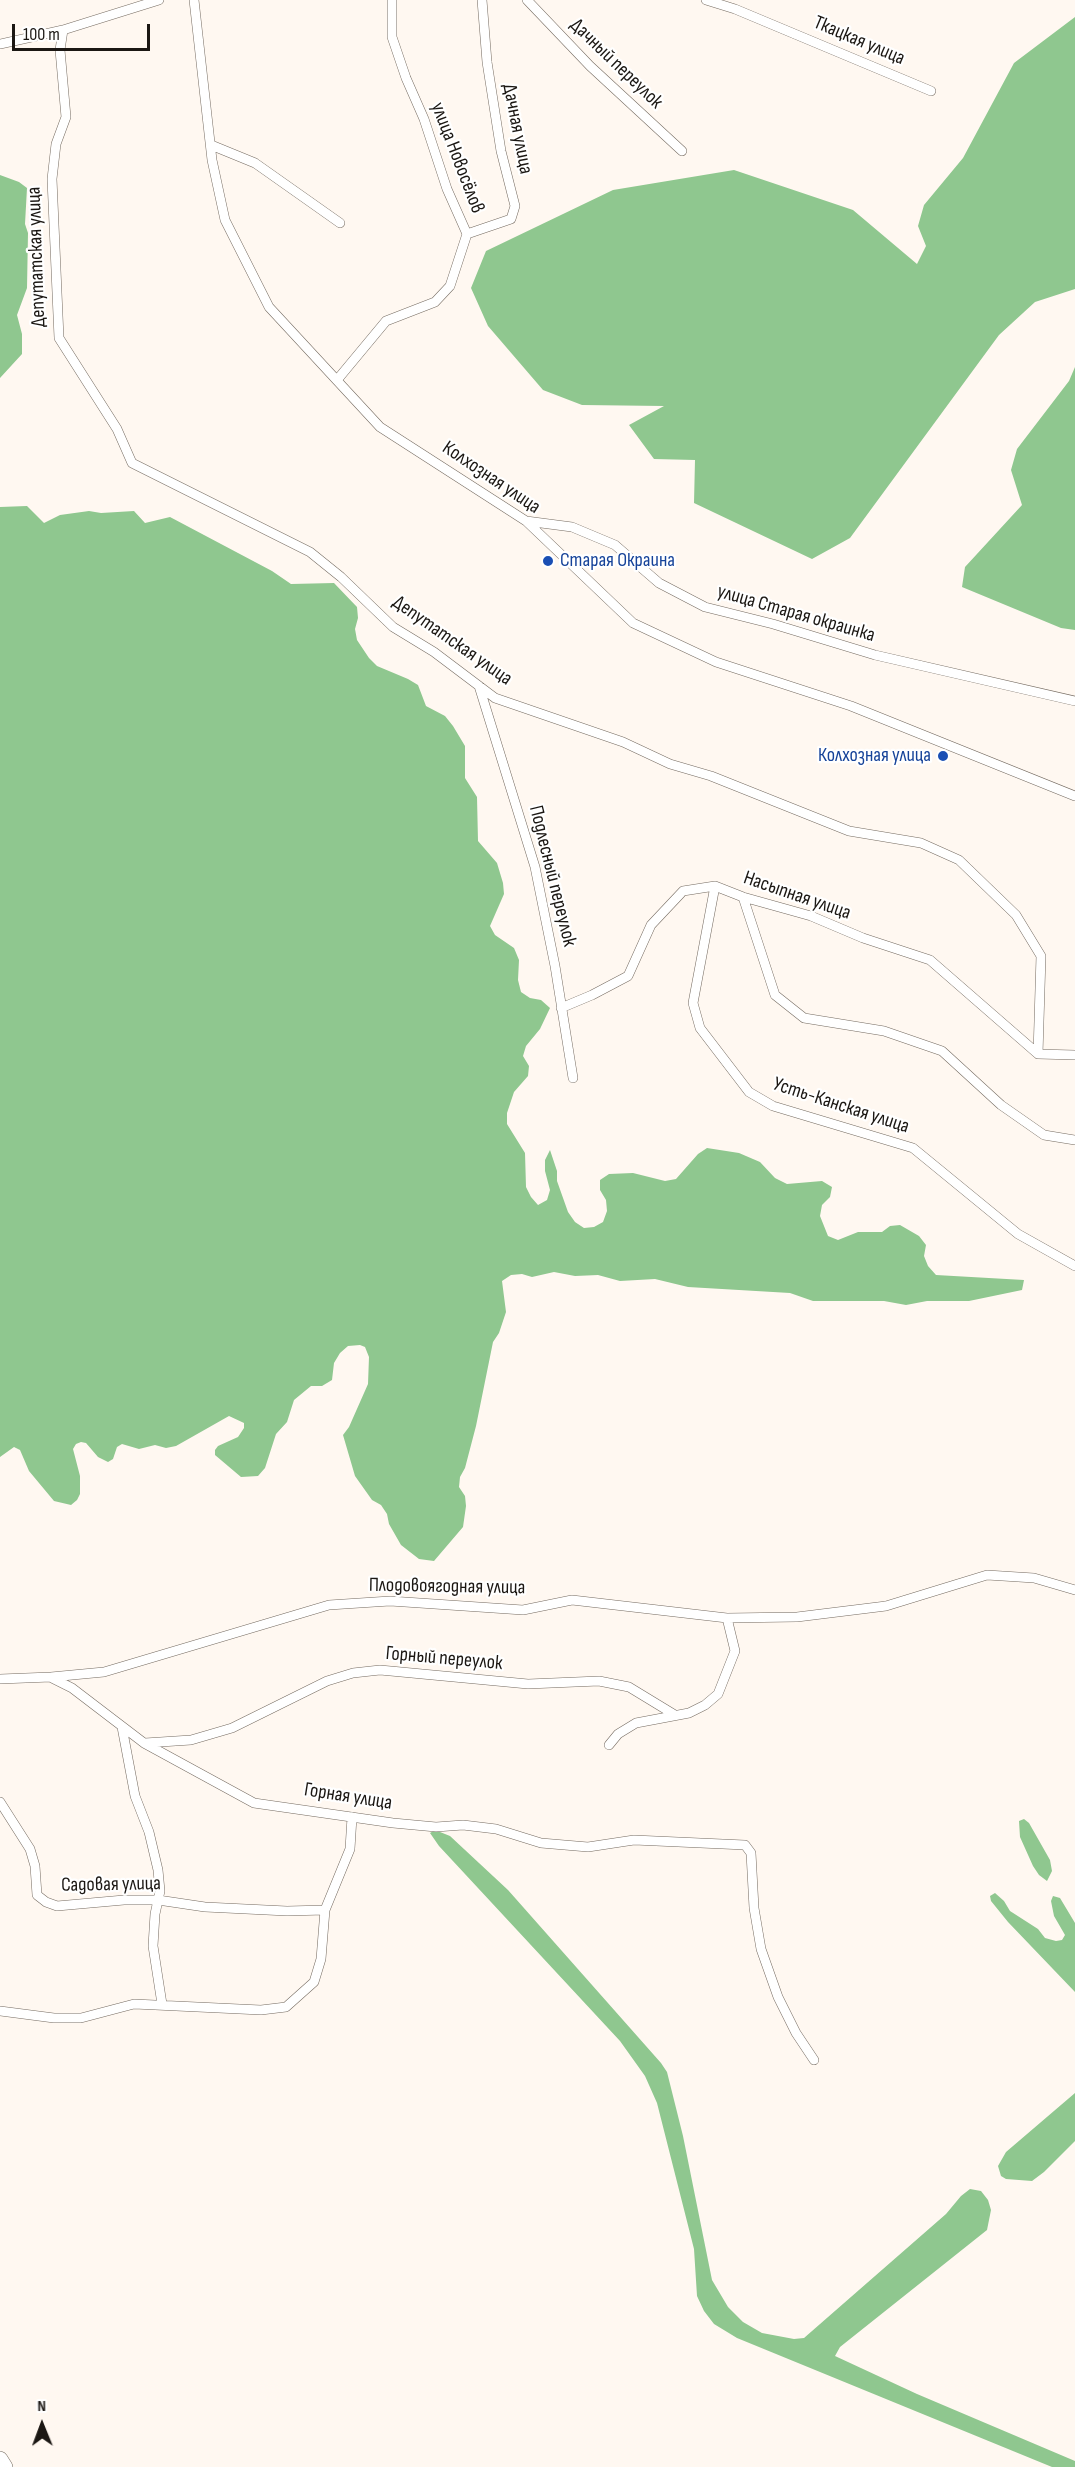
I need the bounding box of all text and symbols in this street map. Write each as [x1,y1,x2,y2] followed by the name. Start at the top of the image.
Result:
[810,11,908,71] street label: Ткацкая улица
[15,12,153,50] scale bar
[565,14,667,114] street label: Дачный переулок
[23,24,60,45] text: 100 m
[497,82,537,176] street label: Дачная улица
[425,99,489,217] street label: улица Новосёлов
[23,186,51,328] street label: Депутатская улица
[437,436,545,520] street label: Колхозная улица
[560,549,675,573] place label: Старая Окраина
[541,554,555,568] marker: Старая Окраина
[714,580,878,648] street label: улица Старая окраинка
[388,591,516,691] street label: Депутатская улица
[818,744,931,768] place label: Колхозная улица
[936,749,950,763] marker: Колхозная улица
[523,803,581,949] street label: Подлесный переулок
[740,866,854,926] street label: Насыпная улица
[770,1073,912,1139] street label: Усть-Канская улица
[369,1574,525,1600] street label: Плодовоягодная улица
[385,1642,503,1676] street label: Горный переулок
[302,1778,394,1816] street label: Горная улица
[61,1872,161,1898] street label: Садовая улица
[12,2395,72,2455] north arrow
[37,2397,46,2416] text: N

